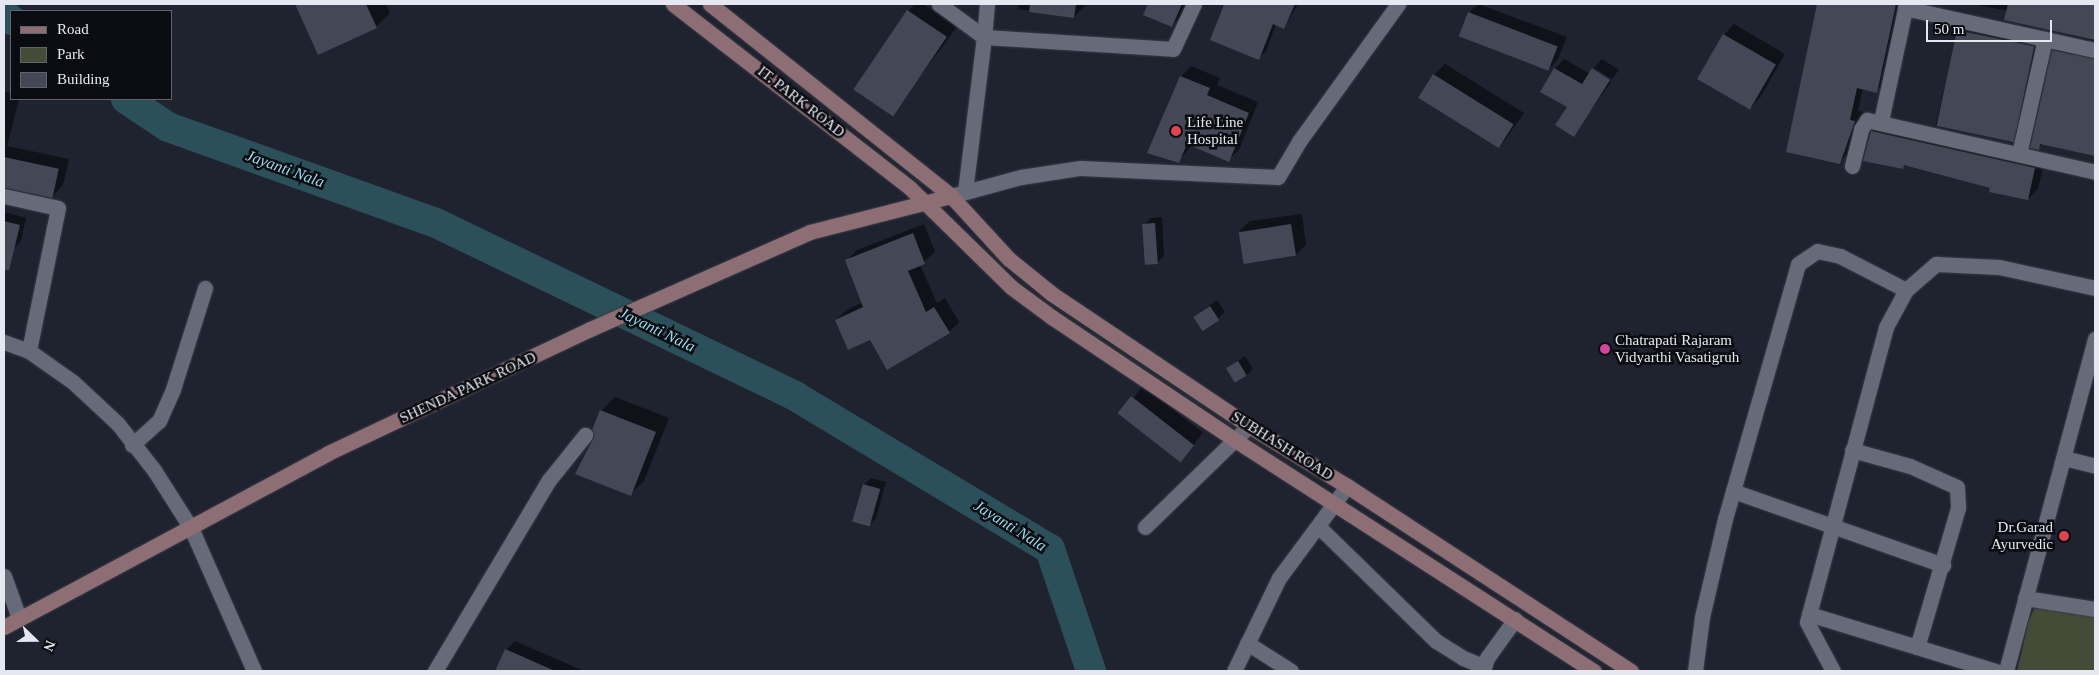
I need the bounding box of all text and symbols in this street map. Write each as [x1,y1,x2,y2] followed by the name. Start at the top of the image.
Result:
[10,10,172,100] legend
[1929,10,2055,42] scale bar
[57,21,89,37] text: Road
[1934,21,1964,37] text: 50 m
[57,46,85,62] text: Park
[754,62,848,142] street label: IT. PARK ROAD
[57,71,110,87] text: Building
[1187,113,1243,148] place label: Life Line Hospital
[1169,124,1183,138] marker: Life Line Hospital
[243,146,327,192] water label: Jayanti Nala
[616,303,698,357] water label: Jayanti Nala
[1615,331,1739,366] place label: Chatrapati Rajaram Vidyarthi Vasatigruh
[1599,343,1611,355] marker: Chatrapati Rajaram Vidyarthi Vasatigruh
[396,348,540,428] street label: SHENDA PARK ROAD
[1228,408,1336,484] street label: SUBHASH ROAD
[970,496,1050,556] water label: Jayanti Nala
[1991,518,2053,553] place label: Dr.Garad Ayurvedic
[2057,529,2071,543] marker: Dr.Garad Ayurvedic
[10,615,60,665] north arrow
[41,638,58,653] text: N

